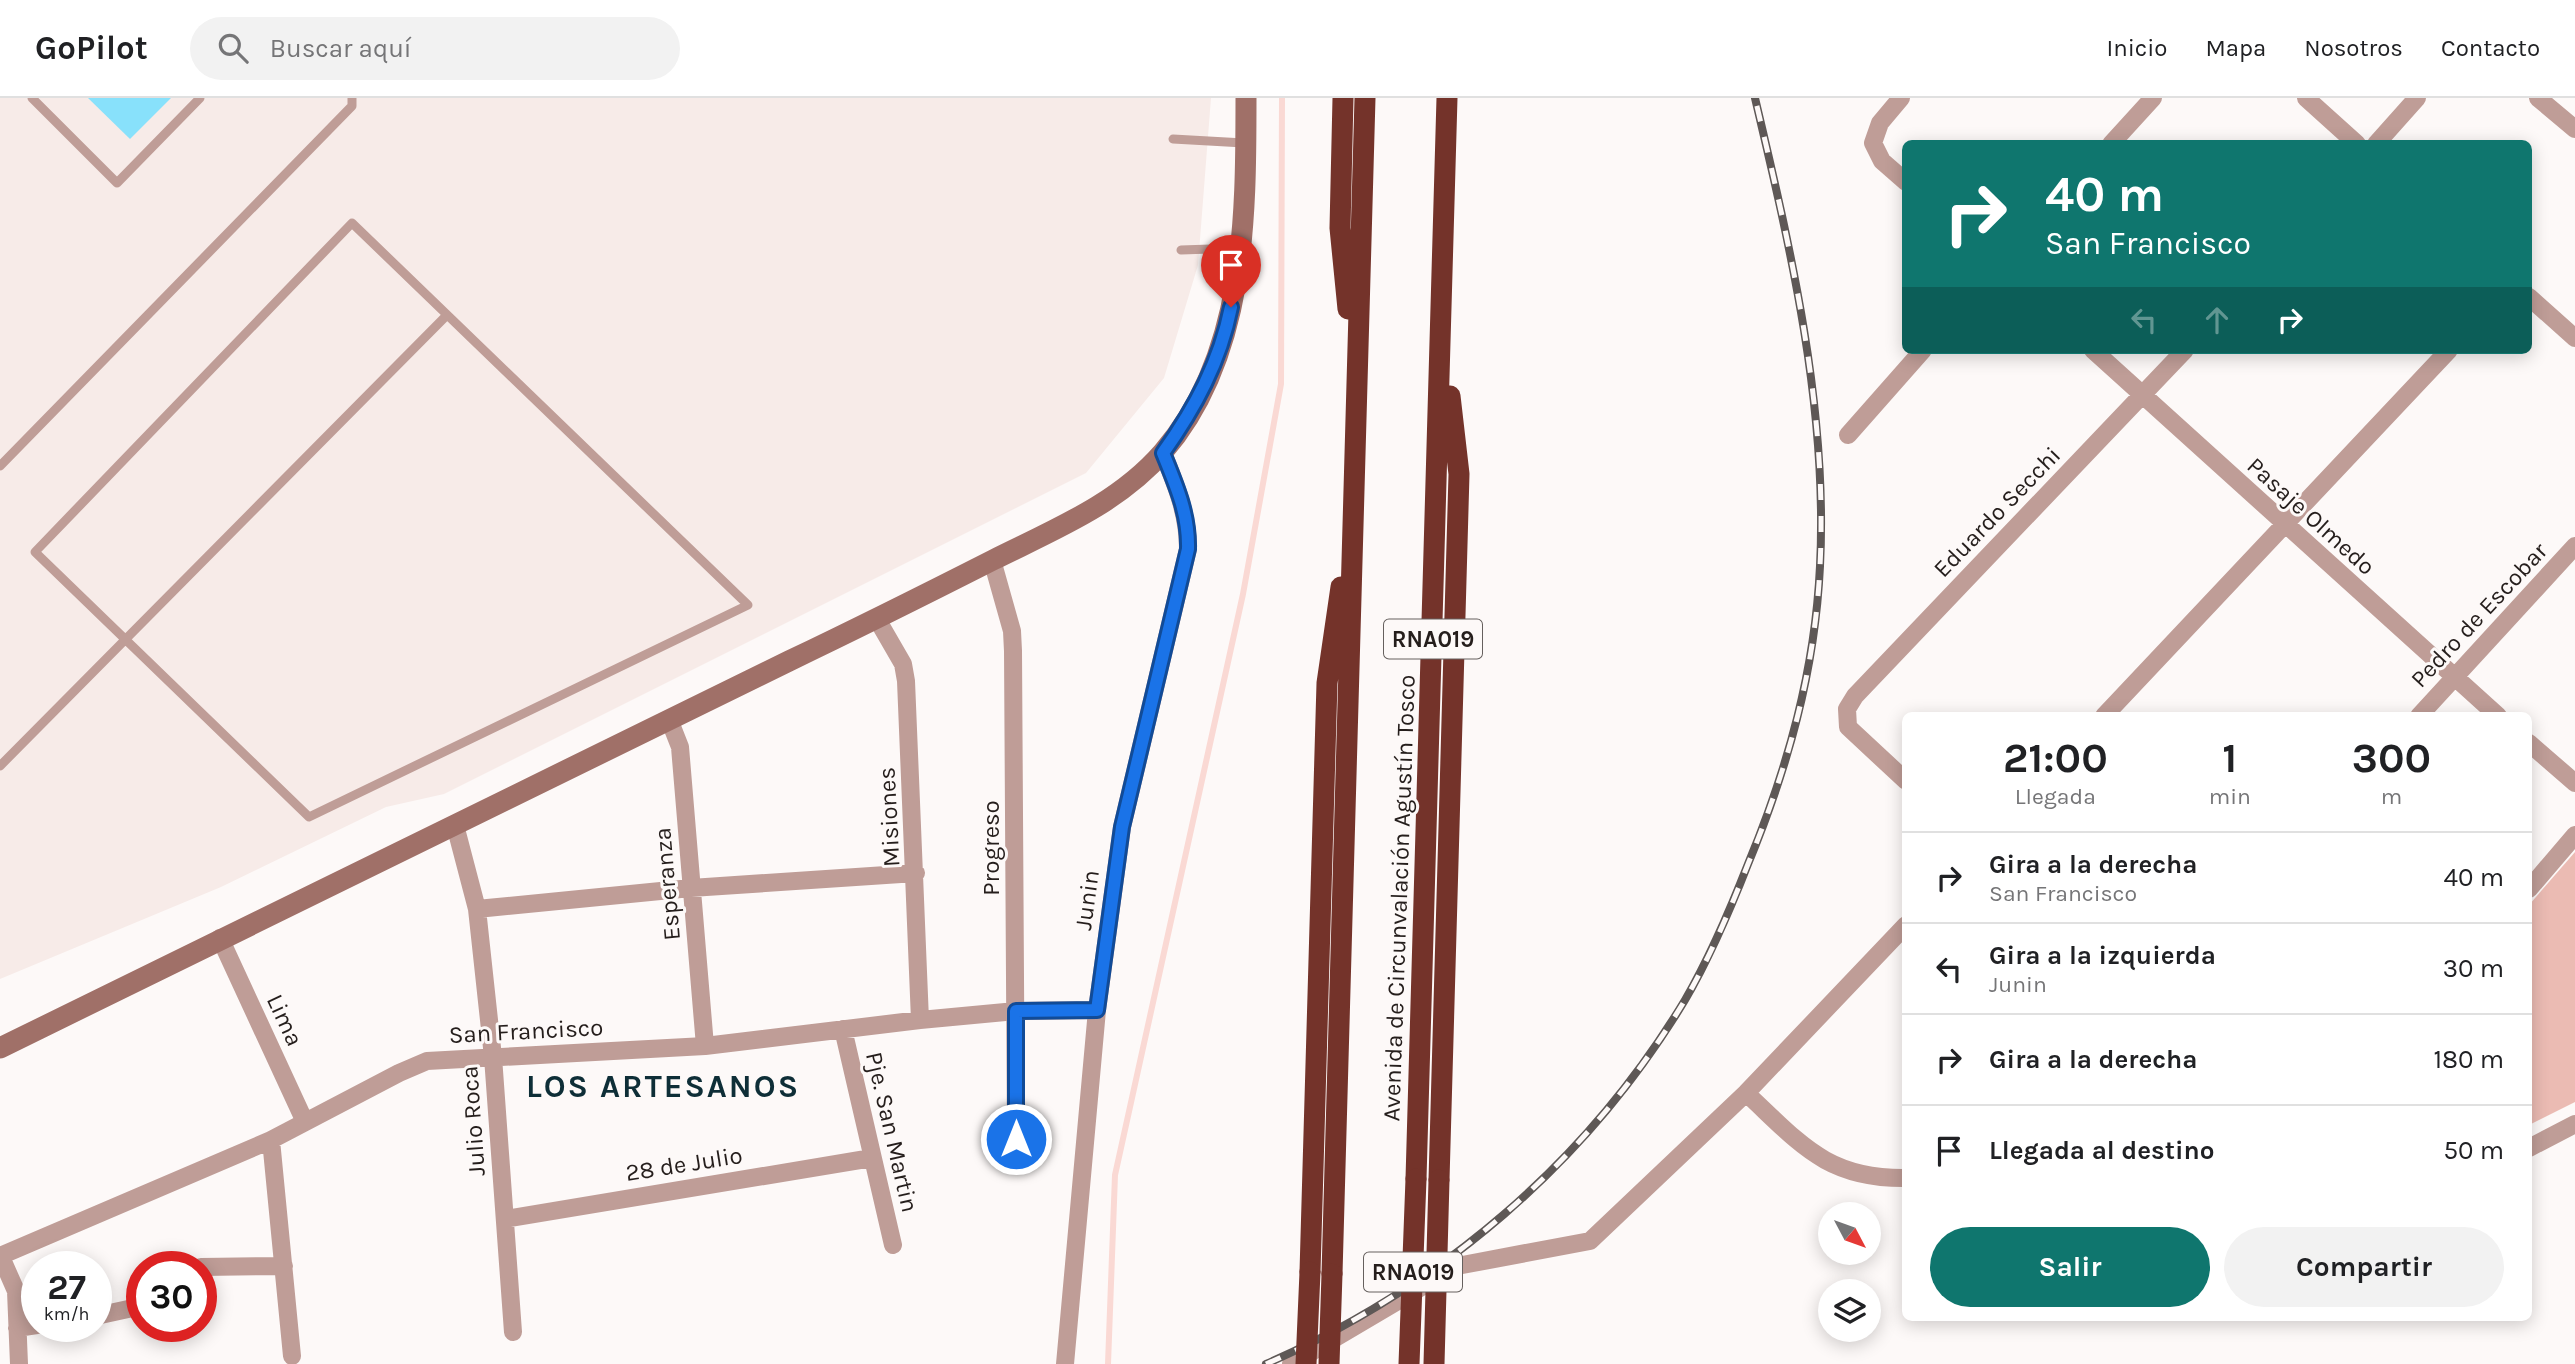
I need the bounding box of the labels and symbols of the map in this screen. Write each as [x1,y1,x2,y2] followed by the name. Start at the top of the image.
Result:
[1201,235,1261,307] pin
[1928,441,2066,583] street label: Eduardo Secchi
[2241,451,2381,581] street label: Pasaje Olmedo
[2405,537,2553,693] street label: Pedro de Escobar
[1384,620,1482,659] road number: RNA019
[1377,674,1421,1122] street label: Avenida de Circunvalación Agustín Tosco
[872,766,906,868] street label: Misiones
[977,800,1005,896] street label: Progreso
[648,826,686,942] street label: Esperanza
[1069,868,1105,932] street label: Junin
[261,990,309,1050] street label: Lima
[448,1013,604,1049] street label: San Francisco
[860,1049,924,1215] street label: Pje. San Martin
[455,1065,491,1177] street label: Julio Roca
[526,1068,800,1105] district label: LOS ARTESANOS
[979,1102,1053,1176] position arrow
[624,1141,744,1187] street label: 28 de Julio
[1818,1202,1881,1265] north arrow
[126,1251,217,1342] speed limit sign: 30
[1364,1252,1462,1292] road number: RNA019

